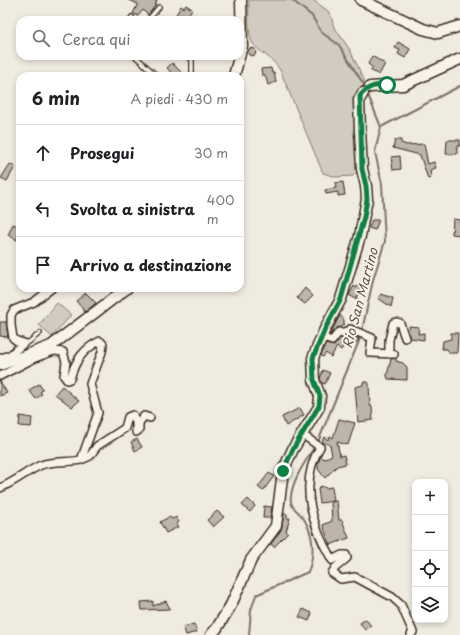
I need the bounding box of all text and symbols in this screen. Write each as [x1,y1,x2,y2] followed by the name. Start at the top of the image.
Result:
[16,16,244,60] search box
[30,27,52,49] icon: search
[62,27,130,50] text: Cerca qui
[378,76,396,94] route start
[32,85,80,111] text: 6 min
[130,89,228,108] text: A piedi · 430 m
[70,141,134,164] text: Prosegui
[32,142,54,164] icon: ahead
[194,143,228,162] text: 30 m
[207,190,234,228] text: 400 m
[70,197,195,220] text: Svolta a sinistra
[32,198,54,220] icon: left
[337,245,382,350] water label: Rio San Martino
[70,253,232,276] text: Arrivo a destinazione
[32,254,54,276] icon: arrive
[274,462,292,480] route end
[412,479,448,623] map controls
[412,479,448,515] button: +
[412,515,448,551] button: −
[412,551,448,587] button: locate
[412,587,448,623] button: layers

